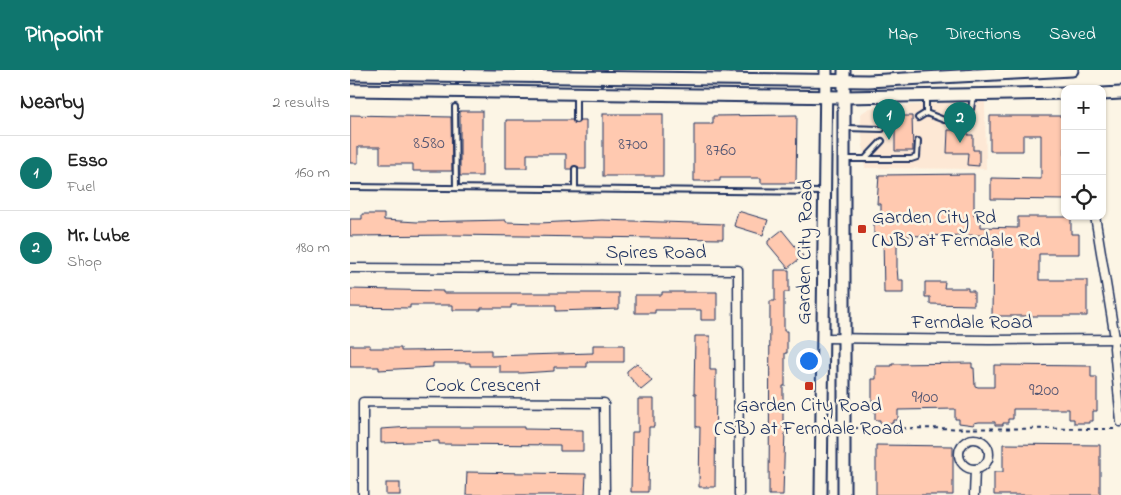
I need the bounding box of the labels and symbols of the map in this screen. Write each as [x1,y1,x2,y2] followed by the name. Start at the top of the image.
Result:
[873,99,905,140] pin: 1
[944,102,976,143] pin: 2
[413,131,445,157] house number: 8580
[618,132,648,158] house number: 8700
[706,138,736,164] house number: 8760
[790,179,822,325] street label: Garden City Road
[872,204,1040,256] place label: Garden City Rd (NB) at Ferndale Rd
[856,223,868,235] marker: Garden City Rd (NB) at Ferndale Rd
[605,239,707,268] street label: Spires Road
[911,309,1032,338] street label: Ferndale Road
[796,348,822,374] your location
[425,372,541,401] street label: Cook Crescent
[1029,378,1059,404] house number: 9200
[803,380,815,392] marker: Garden City Road (SB) at Ferndale Road
[912,385,939,411] house number: 9100
[715,392,903,444] place label: Garden City Road (SB) at Ferndale Road

